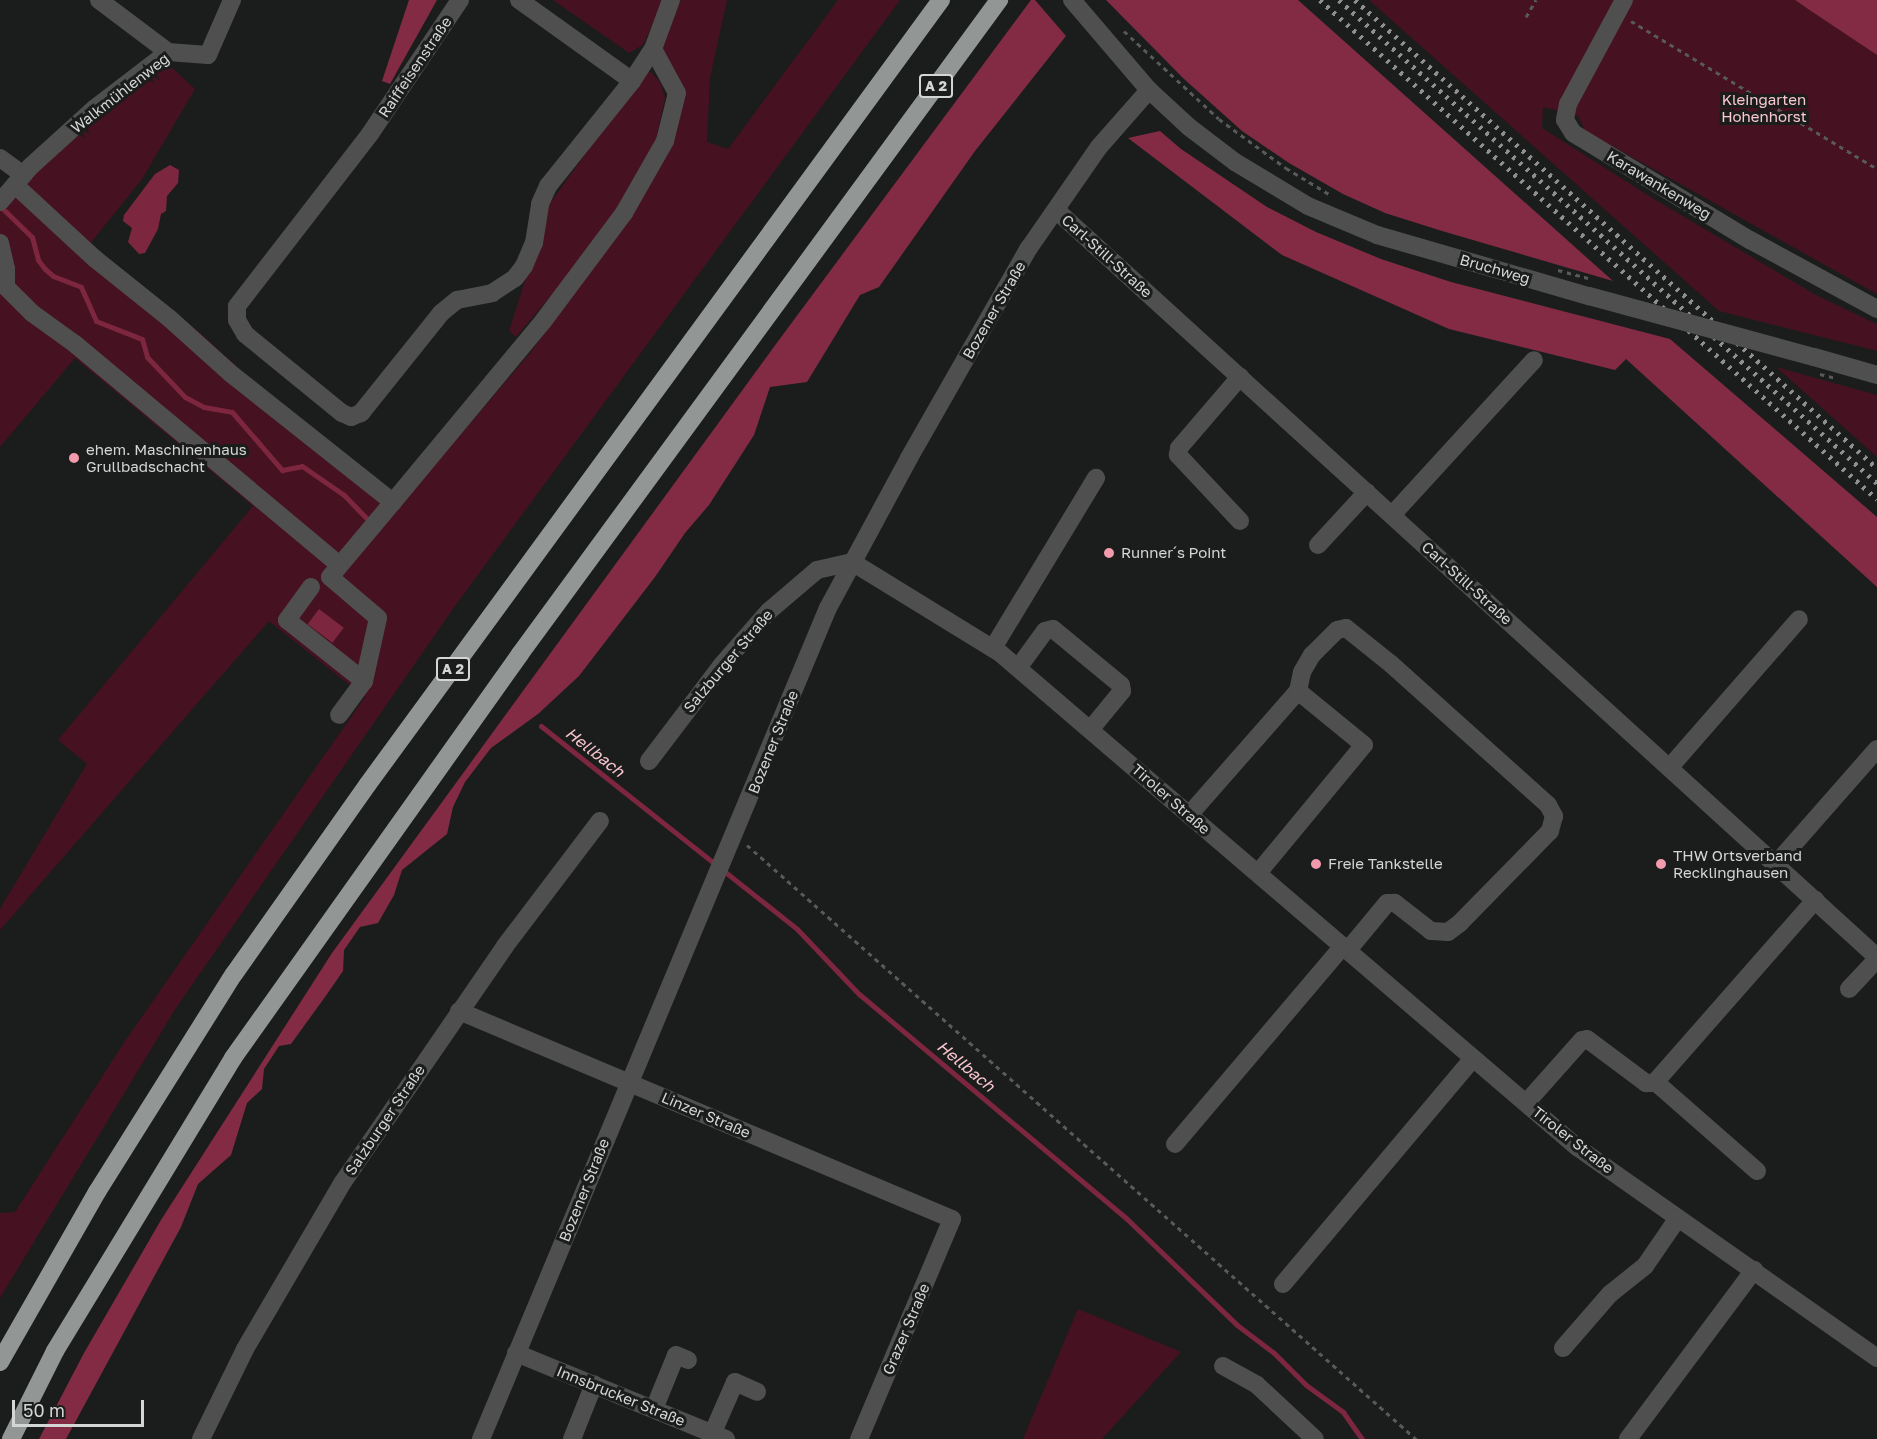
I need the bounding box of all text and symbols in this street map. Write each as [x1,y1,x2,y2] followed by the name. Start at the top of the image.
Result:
[375,13,455,121] street label: Raiffeisenstraße
[67,49,173,137] street label: Walkmühlenweg
[918,75,954,97] road number: A 2
[1721,90,1807,125] park label: Kleingarten Hohenhorst
[1604,147,1714,223] street label: Karawankenweg
[1058,211,1156,301] street label: Carl-Still-Straße
[1458,250,1532,288] street label: Bruchweg
[959,258,1029,362] street label: Bozener Straße
[86,440,247,475] place label: ehem. Maschinenhaus Grullbadschacht
[67,451,81,465] marker: ehem. Maschinenhaus Grullbadschacht
[1418,538,1516,628] street label: Carl-Still-Straße
[1121,544,1226,562] place label: Runner´s Point
[1102,546,1116,560] marker: Runner´s Point
[680,606,776,716] street label: Salzburger Straße
[435,658,471,680] road number: A 2
[744,688,802,796] street label: Bozener Straße
[562,723,628,781] water label: Hellbach
[1128,760,1214,838] street label: Tiroler Straße
[1673,846,1802,881] place label: THW Ortsverband Recklinghausen
[1328,855,1443,873] place label: Freie Tankstelle
[1309,857,1323,871] marker: Freie Tankstelle
[1654,857,1668,871] marker: THW Ortsverband Recklinghausen
[933,1036,999,1096] water label: Hellbach
[341,1061,429,1179] street label: Salzburger Straße
[659,1088,753,1142] street label: Linzer Straße
[1529,1103,1617,1177] street label: Tiroler Straße
[555,1136,613,1244] street label: Bozener Straße
[879,1281,933,1377] street label: Grazer Straße
[554,1362,688,1430] street label: Innsbrucker Straße
[15,1388,147,1426] scale bar
[23,1399,65,1421] text: 50 m

